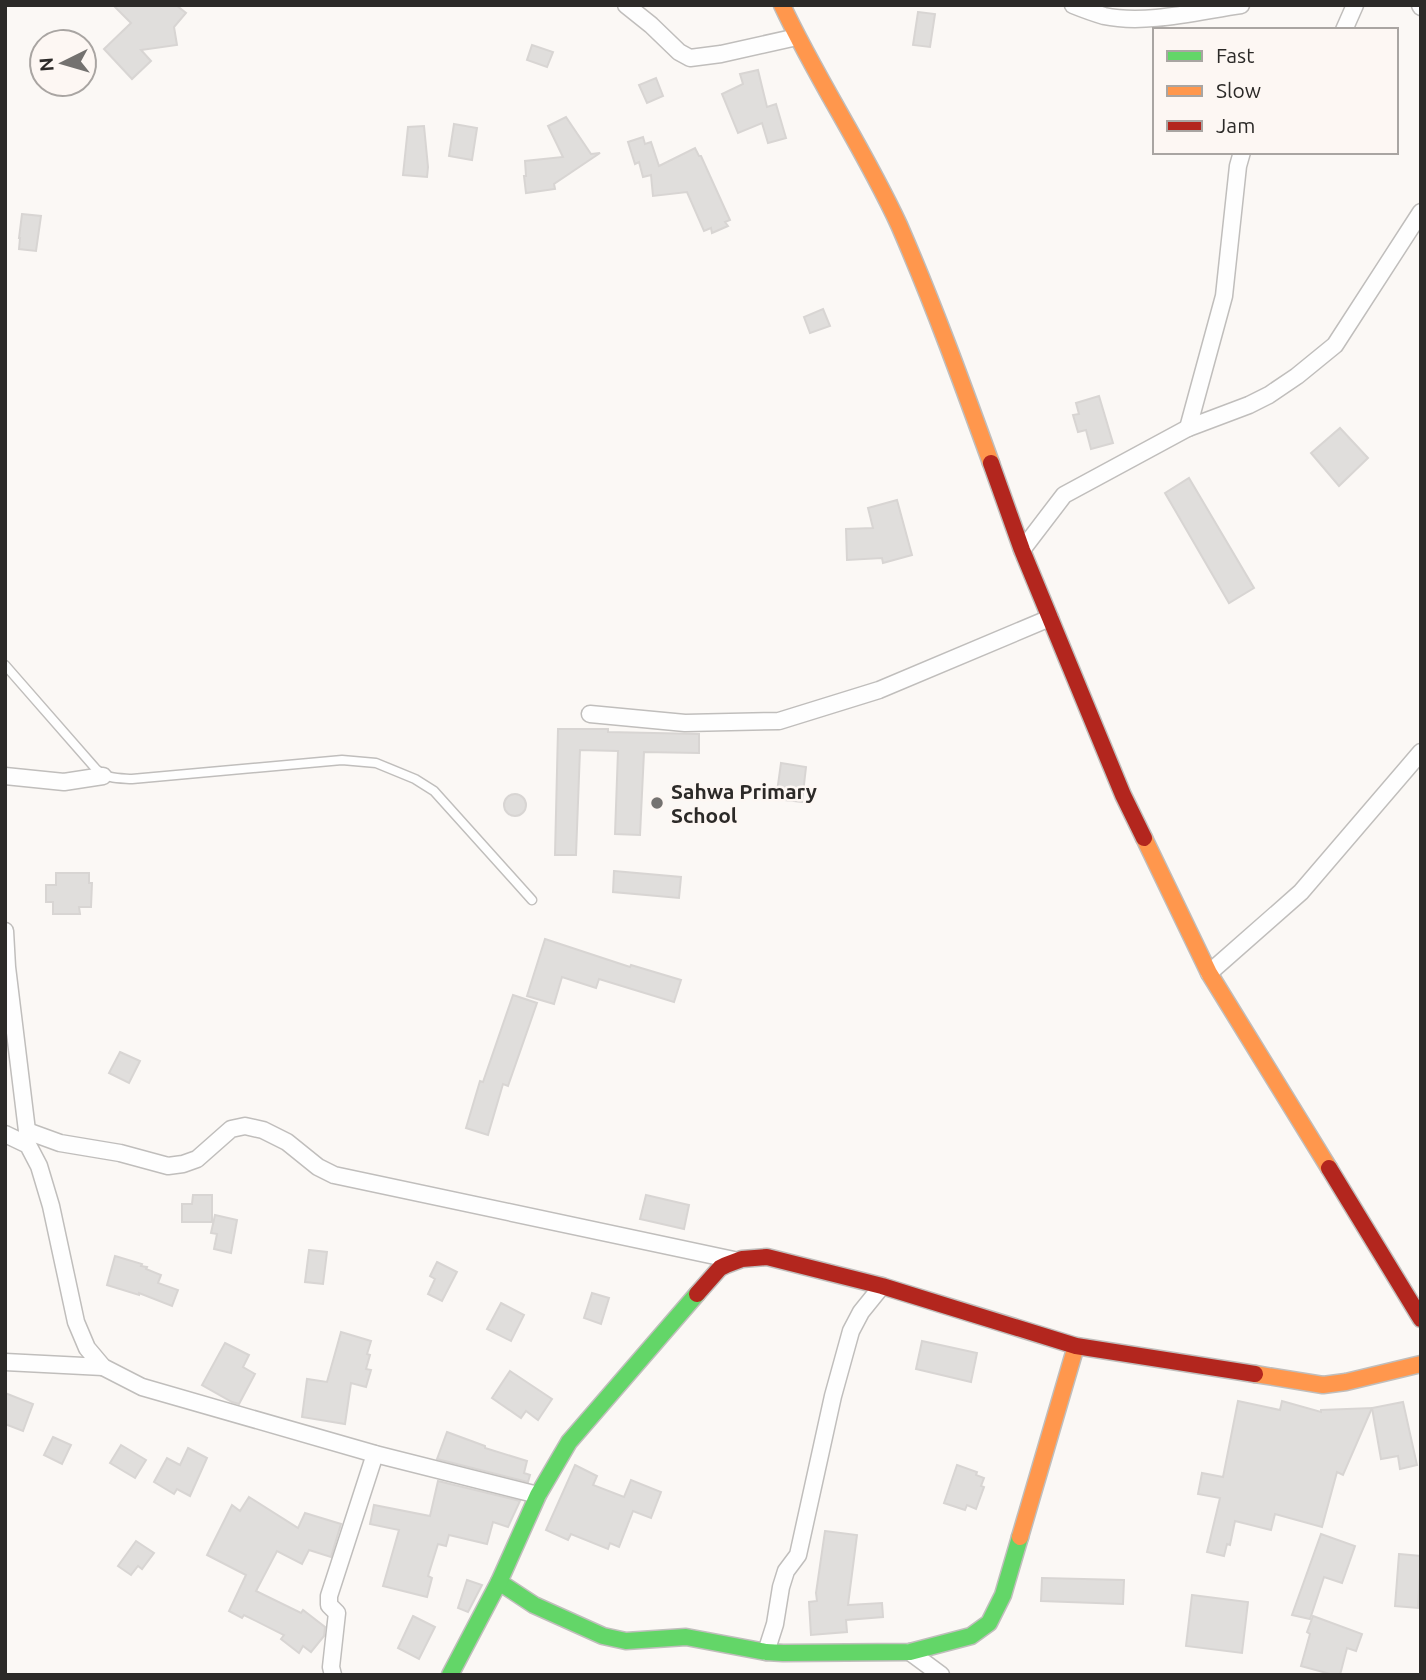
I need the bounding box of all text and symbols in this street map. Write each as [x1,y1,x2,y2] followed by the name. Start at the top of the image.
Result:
[28,28,98,98] north arrow
[1153,28,1398,154] legend
[1216,43,1254,67] text: Fast
[34,56,58,73] text: N
[1216,78,1261,102] text: Slow
[1216,113,1255,137] text: Jam
[671,779,817,827] place label: Sahwa Primary School
[649,795,665,811] marker: Sahwa Primary School

